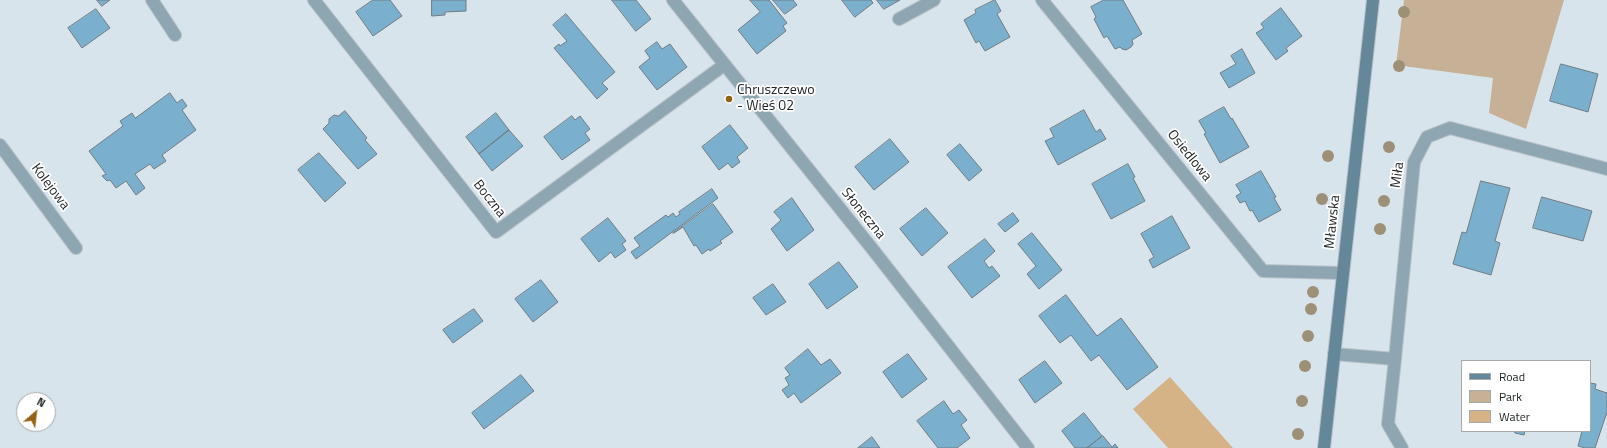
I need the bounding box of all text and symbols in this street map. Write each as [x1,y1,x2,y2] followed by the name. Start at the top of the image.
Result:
[737,83,815,116] place label: Chruszczewo - Wieś 02
[724,94,734,104] marker: Chruszczewo - Wieś 02
[1163,127,1215,185] street label: Osiedlowa
[27,161,73,213] street label: Kolejowa
[1388,161,1408,189] street label: Miła
[469,177,509,221] street label: Boczna
[837,185,889,243] street label: Słoneczna
[1322,194,1344,250] street label: Mławska
[1461,360,1591,432] legend
[1499,367,1525,386] text: Road
[1499,387,1522,406] text: Park
[16,392,56,432] north arrow
[34,393,48,411] text: N
[1499,407,1530,426] text: Water

